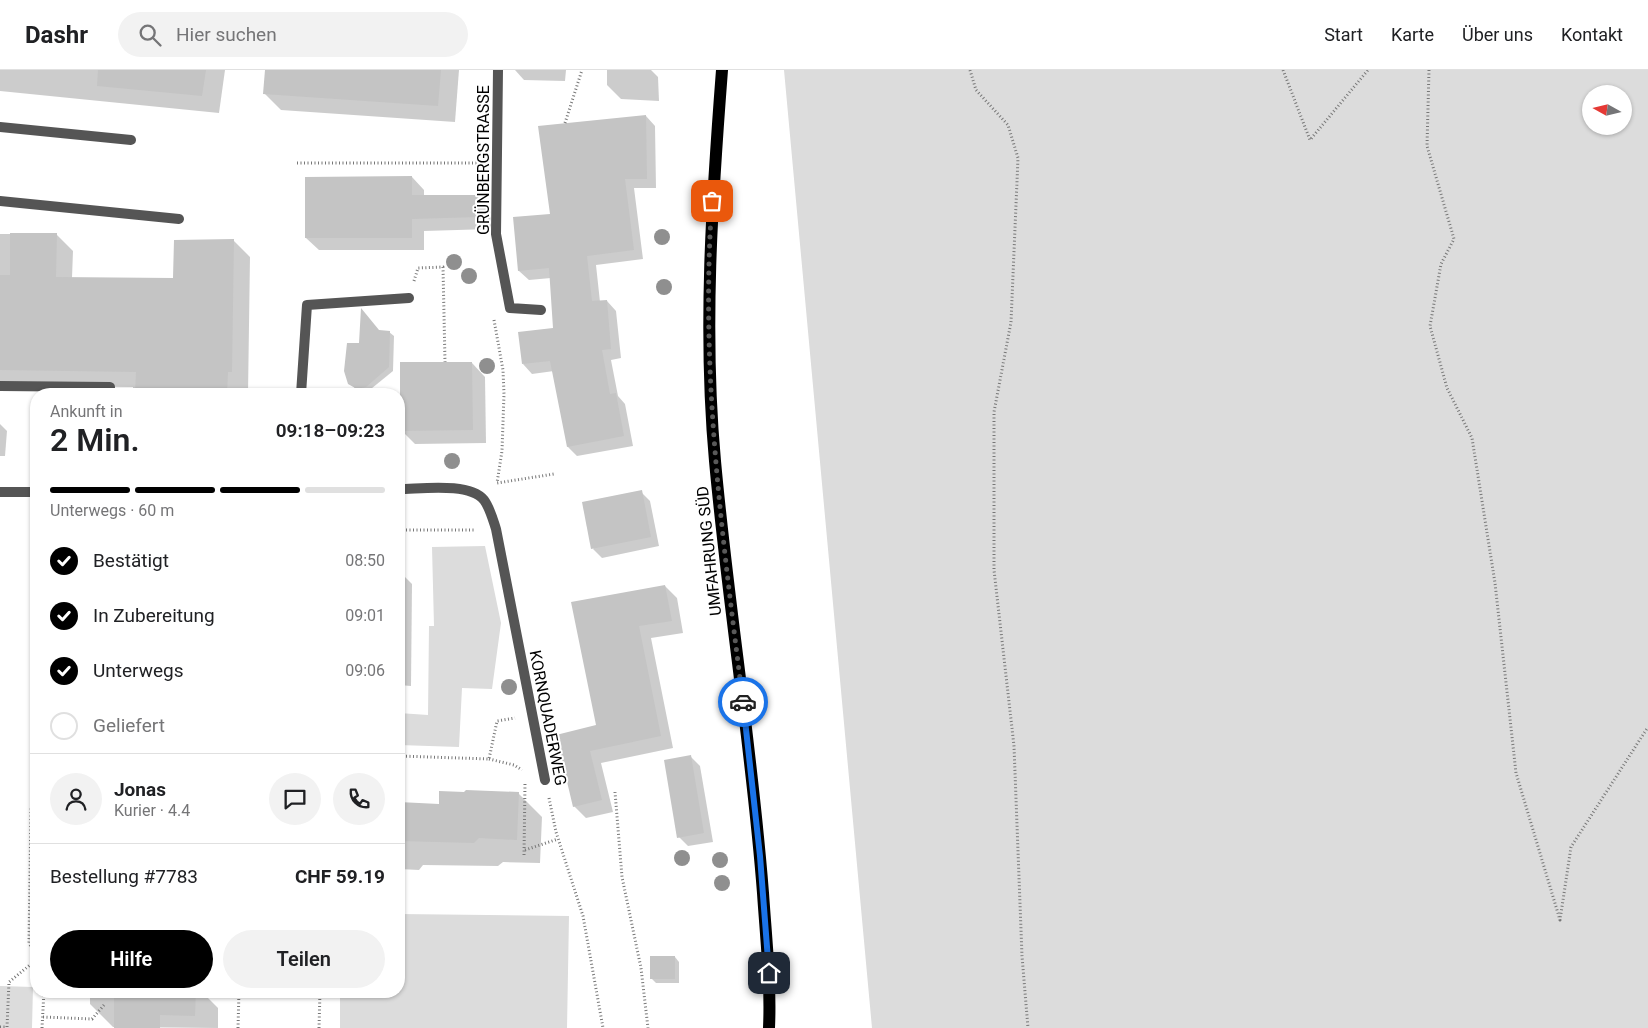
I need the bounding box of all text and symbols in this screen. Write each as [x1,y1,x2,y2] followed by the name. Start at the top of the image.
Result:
[118,12,468,57] search box
[25,21,88,49] text: Dashr
[136,21,164,49] icon: search
[176,23,277,46] text: Hier suchen
[1324,24,1363,45] text: Start
[1391,24,1434,45] text: Karte
[1462,24,1533,45] text: Über uns
[1561,24,1623,45] text: Kontakt
[474,85,493,235] street label: GRÜNBERGSTRASSE
[1582,85,1632,135] north arrow
[1582,85,1632,135] map controls
[691,180,733,222] pin
[698,187,726,215] icon: bag
[50,402,123,421] text: Ankunft in
[276,419,385,442] text: 09:18–09:23
[50,421,140,459] text: 2 Min.
[693,485,725,617] street label: UMFAHRUNG SÜD
[50,501,174,520] text: Unterwegs · 60 m
[50,547,78,575] icon: check
[93,549,169,572] text: Bestätigt
[345,551,385,570] text: 08:50
[50,602,78,630] icon: check
[93,604,215,627] text: In Zubereitung
[345,606,385,625] text: 09:01
[526,649,570,787] street label: KORNQUADERWEG
[50,657,78,685] icon: check
[93,659,184,682] text: Unterwegs
[345,661,385,680] text: 09:06
[718,677,768,727] courier
[729,688,757,716] icon: car
[93,714,165,737] text: Geliefert
[50,773,102,825] button: person
[269,773,321,825] button: chat
[333,773,385,825] button: phone
[114,778,166,801] text: Jonas
[114,801,190,820] text: Kurier · 4.4
[50,865,198,888] text: Bestellung #7783
[295,865,385,888] text: CHF 59.19
[50,930,213,988] button: Hilfe
[223,930,385,988] button: Teilen
[748,952,790,994] pin
[755,959,783,987] icon: home

